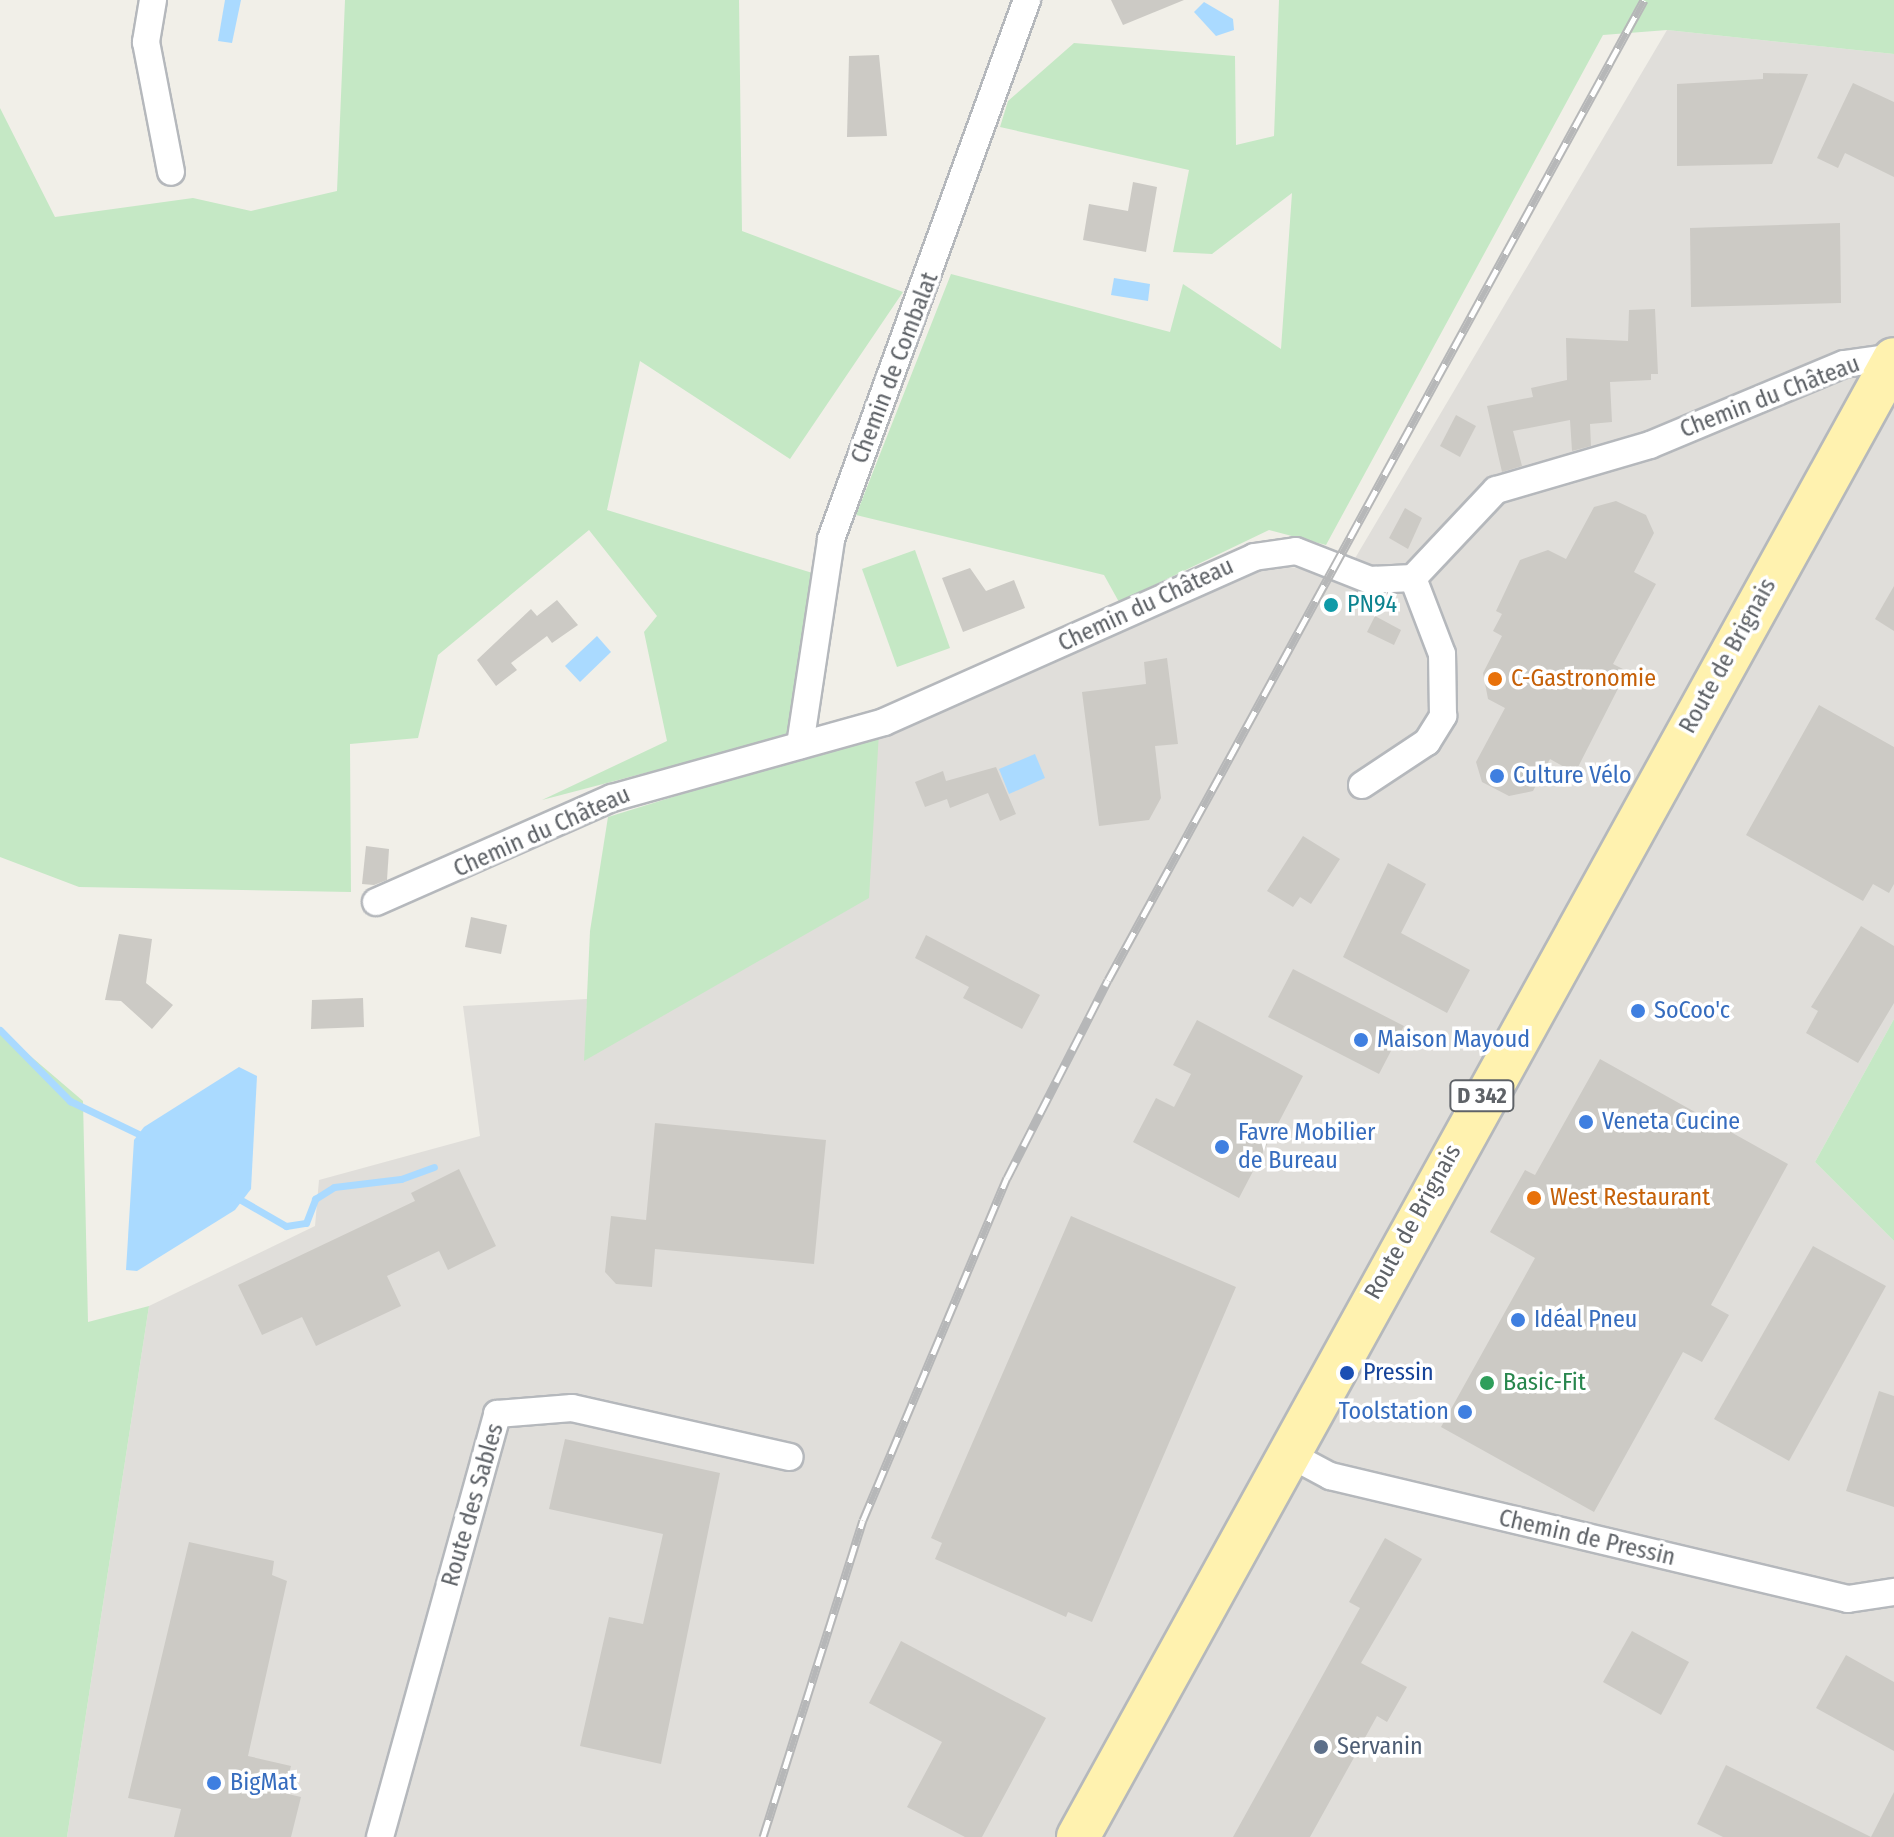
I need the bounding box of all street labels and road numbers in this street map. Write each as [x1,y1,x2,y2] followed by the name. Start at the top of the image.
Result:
[845,268,945,468] street label: Chemin de Combalat
[1676,349,1864,445] street label: Chemin du Château
[1054,552,1238,658] street label: Chemin du Château
[1674,573,1782,739] street label: Route de Brignais
[449,780,635,884] street label: Chemin du Château
[1448,1078,1516,1114] road number: D 342
[1359,1139,1467,1305] street label: Route de Brignais
[436,1420,510,1590] street label: Route des Sables
[1496,1504,1678,1572] street label: Chemin de Pressin

